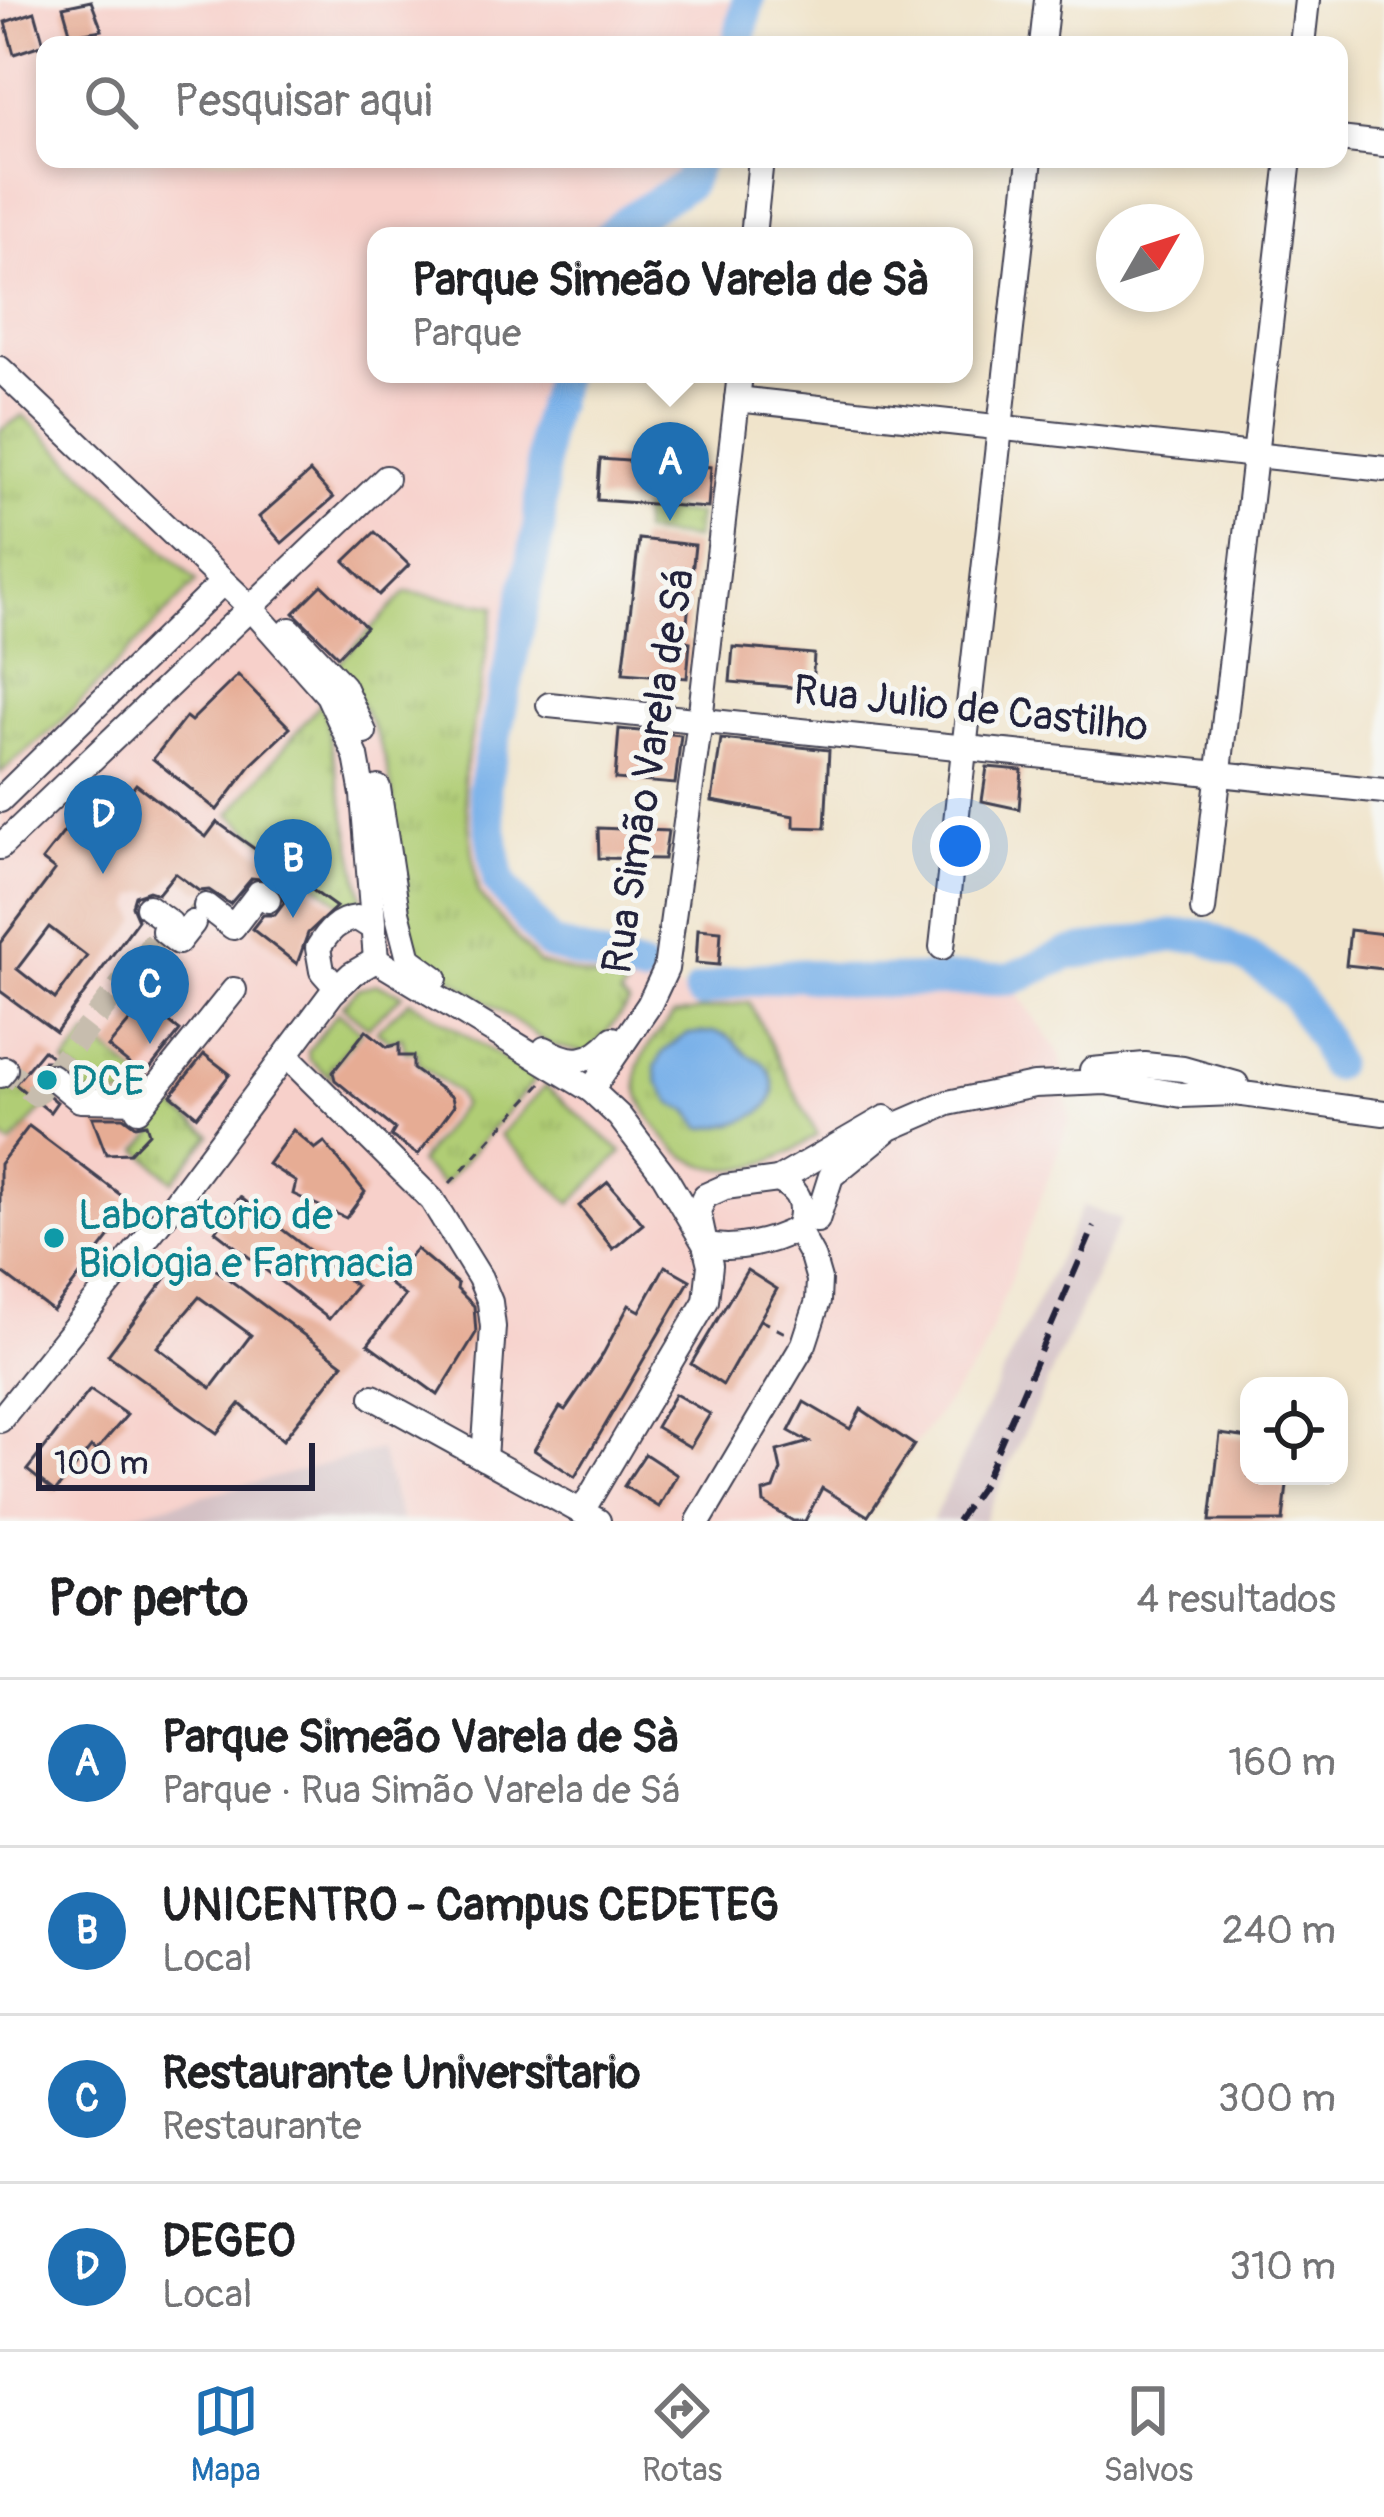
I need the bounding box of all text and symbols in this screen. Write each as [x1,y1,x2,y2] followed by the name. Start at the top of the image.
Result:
[36,36,1348,168] search box
[78,69,144,135] icon: search
[174,74,432,130] text: Pesquisar aqui
[1096,204,1204,312] north arrow
[367,227,973,383] popup
[412,253,928,309] text: Parque Simeão Varela de Sà
[412,309,521,358] text: Parque
[631,422,709,521] pin: A
[591,565,707,977] street label: Rua Simão Varela de Sá
[791,665,1151,753] street label: Rua Julio de Castilho
[64,775,142,874] pin: D
[930,816,990,876] your location
[254,819,332,918] pin: B
[111,945,189,1044] pin: C
[71,1056,145,1108] place label: DCE
[34,1067,60,1093] marker: DCE
[78,1190,414,1290] place label: Laboratorio de Biologia e Farmacia
[41,1225,67,1251] marker: Laboratorio de Biologia e Farmacia
[1240,1377,1348,1485] map controls
[1240,1377,1348,1485] button: locate
[36,1437,315,1490] scale bar
[54,1443,148,1484] text: 100 m
[48,1567,248,1631] text: Por perto
[1136,1575,1336,1624] text: 4 resultados
[162,1710,678,1766] text: Parque Simeão Varela de Sà
[74,1738,100,1787] text: A
[1228,1738,1336,1787] text: 160 m
[162,1766,680,1815] text: Parque · Rua Simão Varela de Sá
[162,1878,779,1934] text: UNICENTRO - Campus CEDETEG
[76,1906,98,1955] text: B
[1222,1906,1336,1955] text: 240 m
[162,1934,252,1983] text: Local
[162,2046,640,2102] text: Restaurante Universitario
[75,2074,99,2123] text: C
[1218,2074,1336,2123] text: 300 m
[162,2102,361,2151] text: Restaurante
[162,2214,295,2270] text: DEGEO
[75,2242,99,2291] text: D
[1229,2242,1336,2291] text: 310 m
[162,2270,252,2319] text: Local
[191,2378,261,2491] tab: Mapa
[642,2378,722,2491] tab: Rotas
[1104,2378,1193,2491] tab: Salvos

